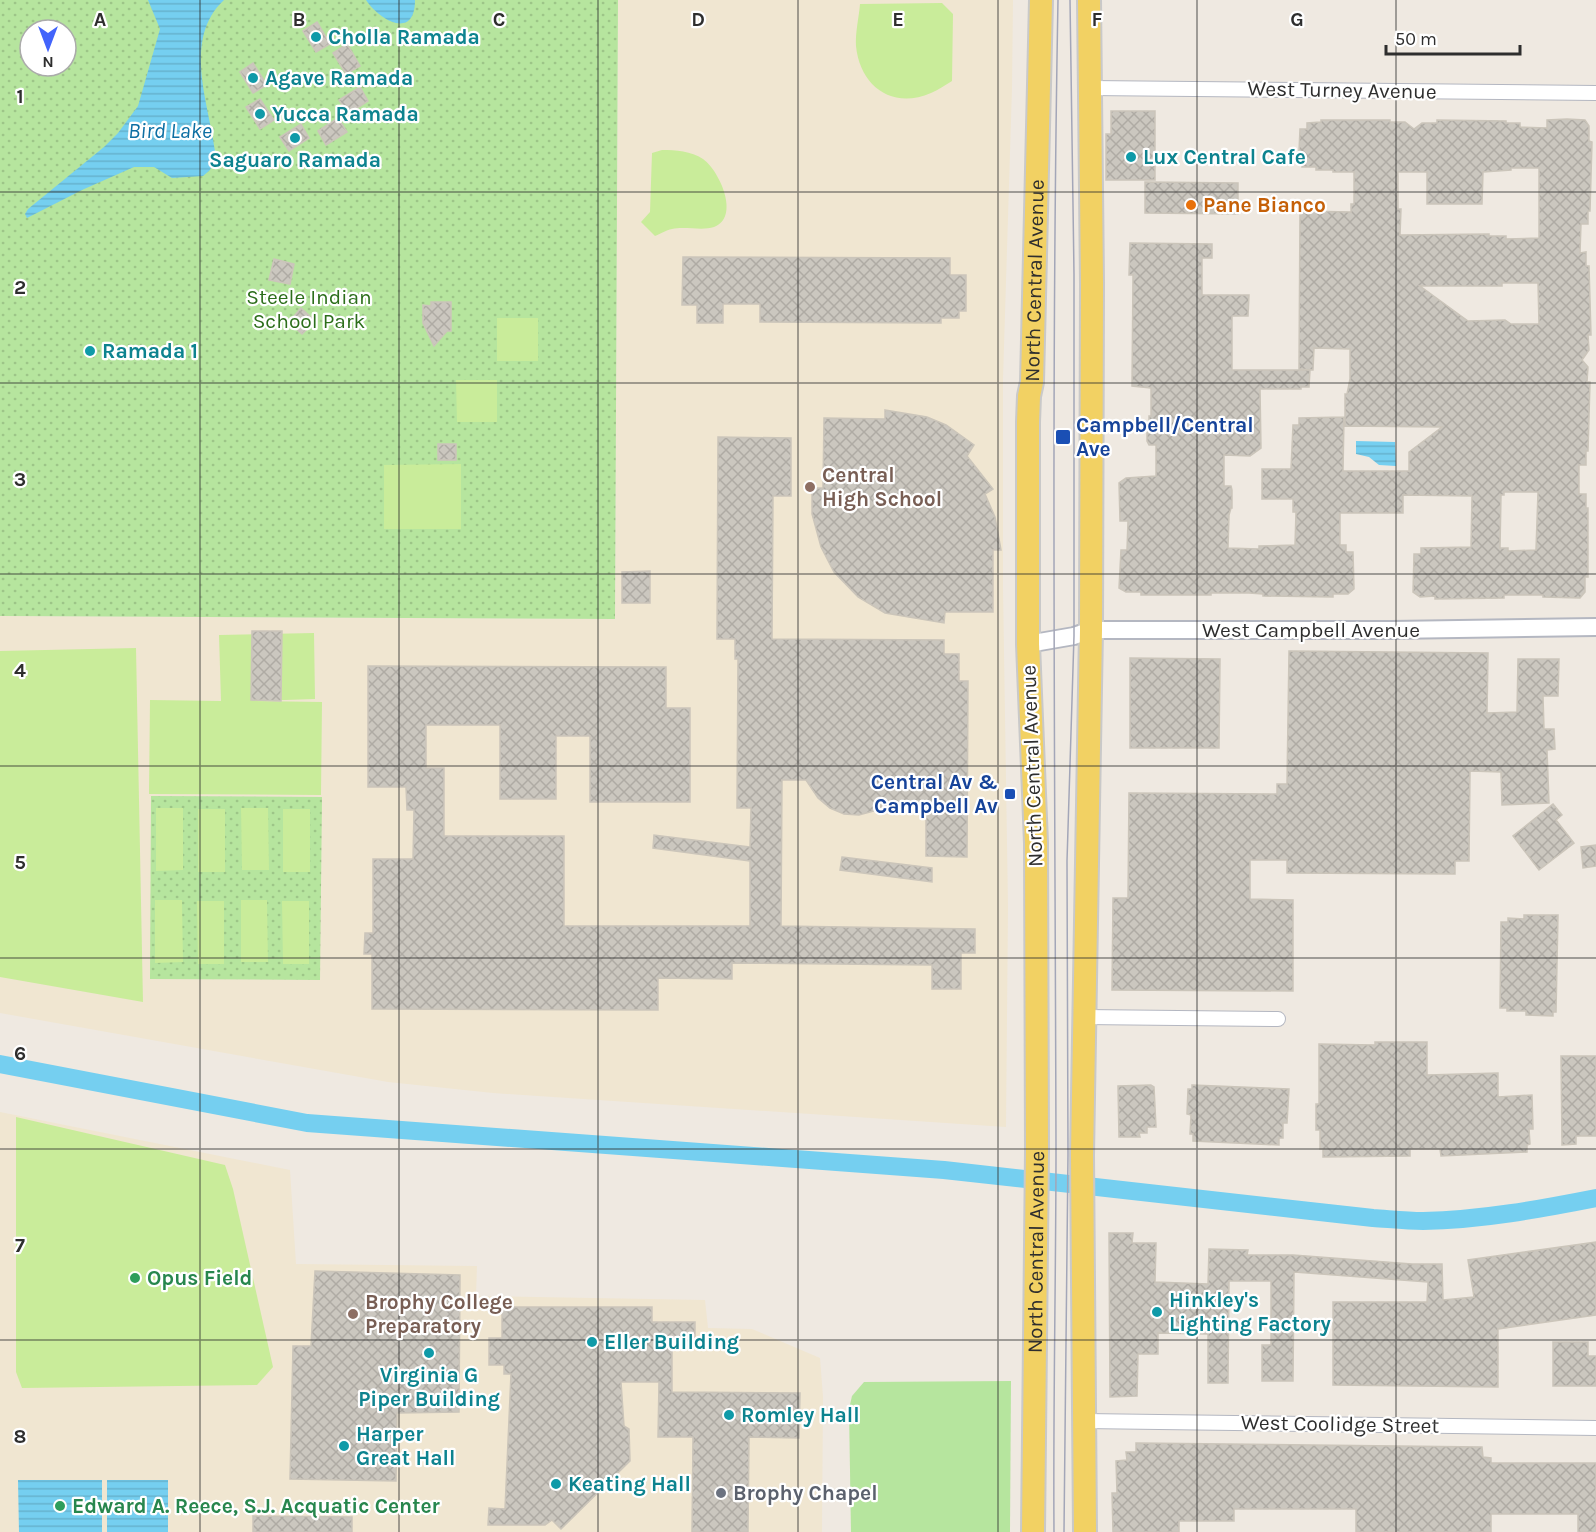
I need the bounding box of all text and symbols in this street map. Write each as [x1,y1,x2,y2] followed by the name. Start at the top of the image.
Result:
[94,8,107,31] text: A
[293,8,305,31] text: B
[493,8,505,31] text: C
[691,8,705,31] text: D
[892,8,904,31] text: E
[1092,8,1103,31] text: F
[1290,8,1304,31] text: G
[18,18,78,78] north arrow
[1386,18,1520,56] scale bar
[328,25,480,49] place label: Cholla Ramada
[1395,28,1437,50] text: 50 m
[309,30,323,44] marker: Cholla Ramada
[42,53,54,72] text: N
[265,66,413,90] place label: Agave Ramada
[246,71,260,85] marker: Agave Ramada
[1247,76,1437,104] street label: West Turney Avenue
[16,85,24,108] text: 1
[272,102,419,126] place label: Yucca Ramada
[253,107,267,121] marker: Yucca Ramada
[128,118,212,144] water label: Bird Lake
[288,131,302,145] marker: Saguaro Ramada
[1143,145,1306,169] place label: Lux Central Cafe
[209,148,381,172] place label: Saguaro Ramada
[1124,150,1138,164] marker: Lux Central Cafe
[1020,179,1049,382] street label: North Central Avenue
[1203,193,1326,217] place label: Pane Bianco
[1184,198,1198,212] marker: Pane Bianco
[14,276,26,299] text: 2
[246,285,372,333] park label: Steele Indian School Park
[102,339,198,363] place label: Ramada 1
[83,344,97,358] marker: Ramada 1
[1076,413,1254,461] place label: Campbell/Central Ave
[1054,428,1072,446] marker: Campbell/Central Ave
[822,463,942,511] place label: Central High School
[14,468,26,491] text: 3
[803,480,817,494] marker: Central High School
[1202,618,1420,642] street label: West Campbell Avenue
[14,659,26,682] text: 4
[1016,664,1048,868] street label: North Central Avenue
[871,770,998,818] place label: Central Av & Campbell Av
[1003,787,1017,801] marker: Central Av & Campbell Av
[14,851,26,874] text: 5
[14,1042,26,1065] text: 6
[1023,1151,1049,1353] street label: North Central Avenue
[15,1234,25,1257] text: 7
[147,1266,252,1290] place label: Opus Field
[128,1271,142,1285] marker: Opus Field
[1169,1288,1331,1336] place label: Hinkley's Lighting Factory
[365,1290,513,1338] place label: Brophy College Preparatory
[1150,1305,1164,1319] marker: Hinkley's Lighting Factory
[346,1307,360,1321] marker: Brophy College Preparatory
[604,1330,739,1354] place label: Eller Building
[585,1335,599,1349] marker: Eller Building
[422,1346,436,1360] marker: Virginia G Piper Building
[358,1363,500,1411] place label: Virginia G Piper Building
[741,1403,860,1427] place label: Romley Hall
[722,1408,736,1422] marker: Romley Hall
[1241,1410,1440,1438] street label: West Coolidge Street
[356,1422,455,1470] place label: Harper Great Hall
[14,1425,26,1448] text: 8
[337,1439,351,1453] marker: Harper Great Hall
[568,1472,691,1496] place label: Keating Hall
[549,1477,563,1491] marker: Keating Hall
[733,1481,878,1505] place label: Brophy Chapel
[714,1486,728,1500] marker: Brophy Chapel
[72,1494,441,1519] place label: Edward A. Reece, S.J. Acquatic Center
[53,1499,67,1513] marker: Edward A. Reece, S.J. Acquatic Center

